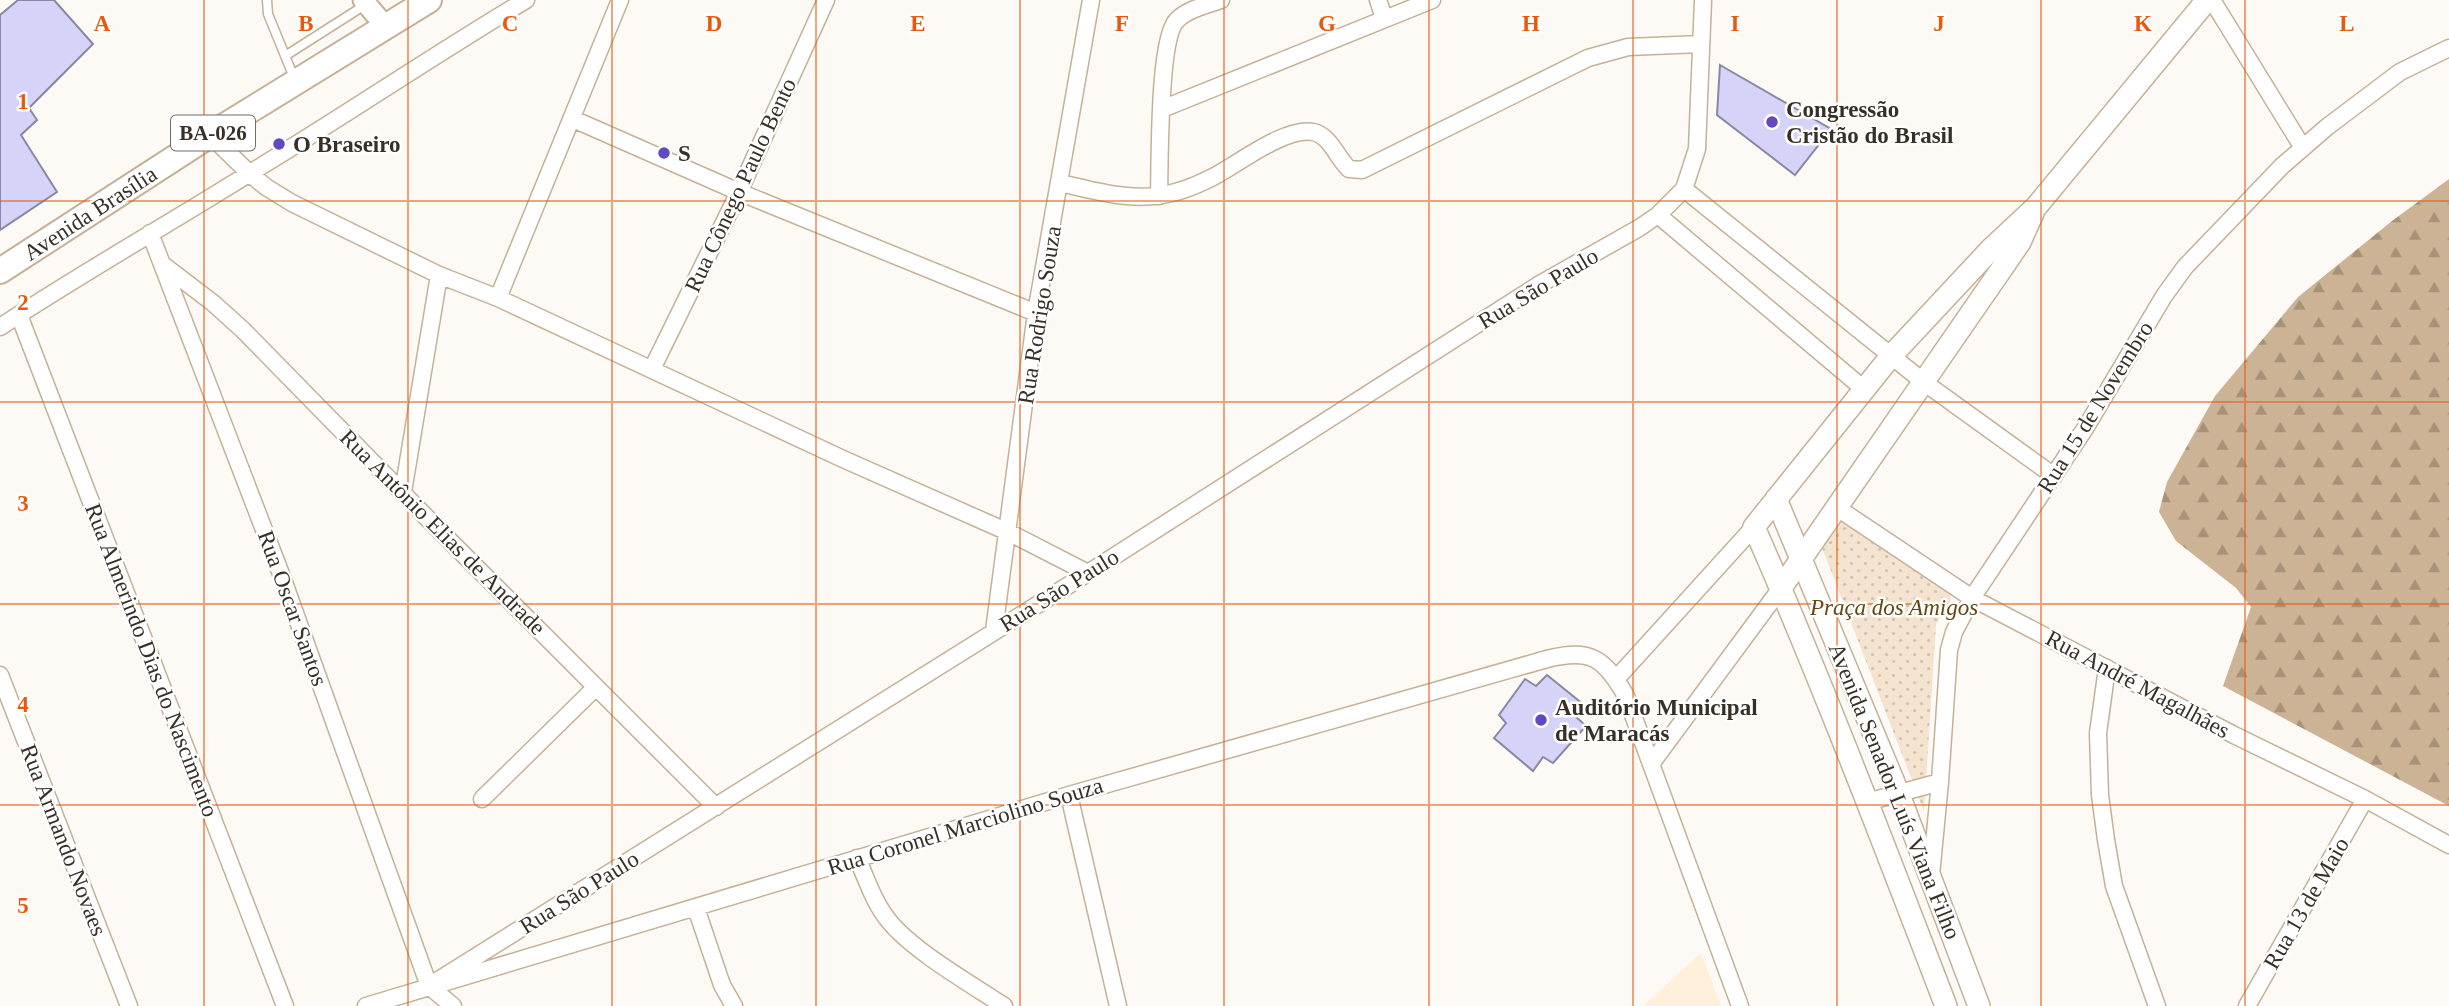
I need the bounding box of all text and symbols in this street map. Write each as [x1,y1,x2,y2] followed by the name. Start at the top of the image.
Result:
[94,11,111,36] text: A
[298,11,314,36] text: B
[502,11,518,36] text: C
[706,11,722,36] text: D
[910,11,926,36] text: E
[1115,11,1129,36] text: F
[1318,11,1336,36] text: G
[1522,11,1540,36] text: H
[1731,11,1740,36] text: I
[1933,11,1945,36] text: J
[2134,11,2152,36] text: K
[2339,11,2355,36] text: L
[680,74,801,296] street label: Rua Cônego Paulo Bento
[17,89,29,114] text: 1
[1786,97,1953,148] place label: Congressão Cristão do Brasil
[1764,114,1780,130] marker: Congressão Cristão do Brasil
[171,116,255,150] road number: BA-026
[293,132,401,157] place label: O Braseiro
[271,136,287,152] marker: O Braseiro
[678,141,691,166] place label: S
[656,145,672,161] marker: S
[19,161,161,266] street label: Avenida Brasília
[1013,224,1066,406] street label: Rua Rodrigo Souza
[1474,243,1603,334] street label: Rua São Paulo
[17,290,29,315] text: 2
[2033,317,2158,498] street label: Rua 15 de Novembro
[335,425,550,640] street label: Rua Antônio Elias de Andrade
[17,491,29,516] text: 3
[80,500,223,820] street label: Rua Almerindo Dias do Nascimento
[253,527,332,689] street label: Rua Oscar Santos
[995,544,1123,637] street label: Rua São Paulo
[1809,595,1978,620] park label: Praça dos Amigos
[2042,625,2234,743] street label: Rua André Magalhães
[1824,639,1966,943] street label: Avenida Senador Luís Viana Filho
[17,692,29,717] text: 4
[1555,695,1758,746] place label: Auditório Municipal de Maracás
[1533,712,1549,728] marker: Auditório Municipal de Maracás
[15,741,112,940] street label: Rua Armando Novaes
[824,773,1106,880] street label: Rua Coronel Marciolino Souza
[2259,833,2354,973] street label: Rua 13 de Maio
[515,846,643,939] street label: Rua São Paulo
[17,893,29,918] text: 5

